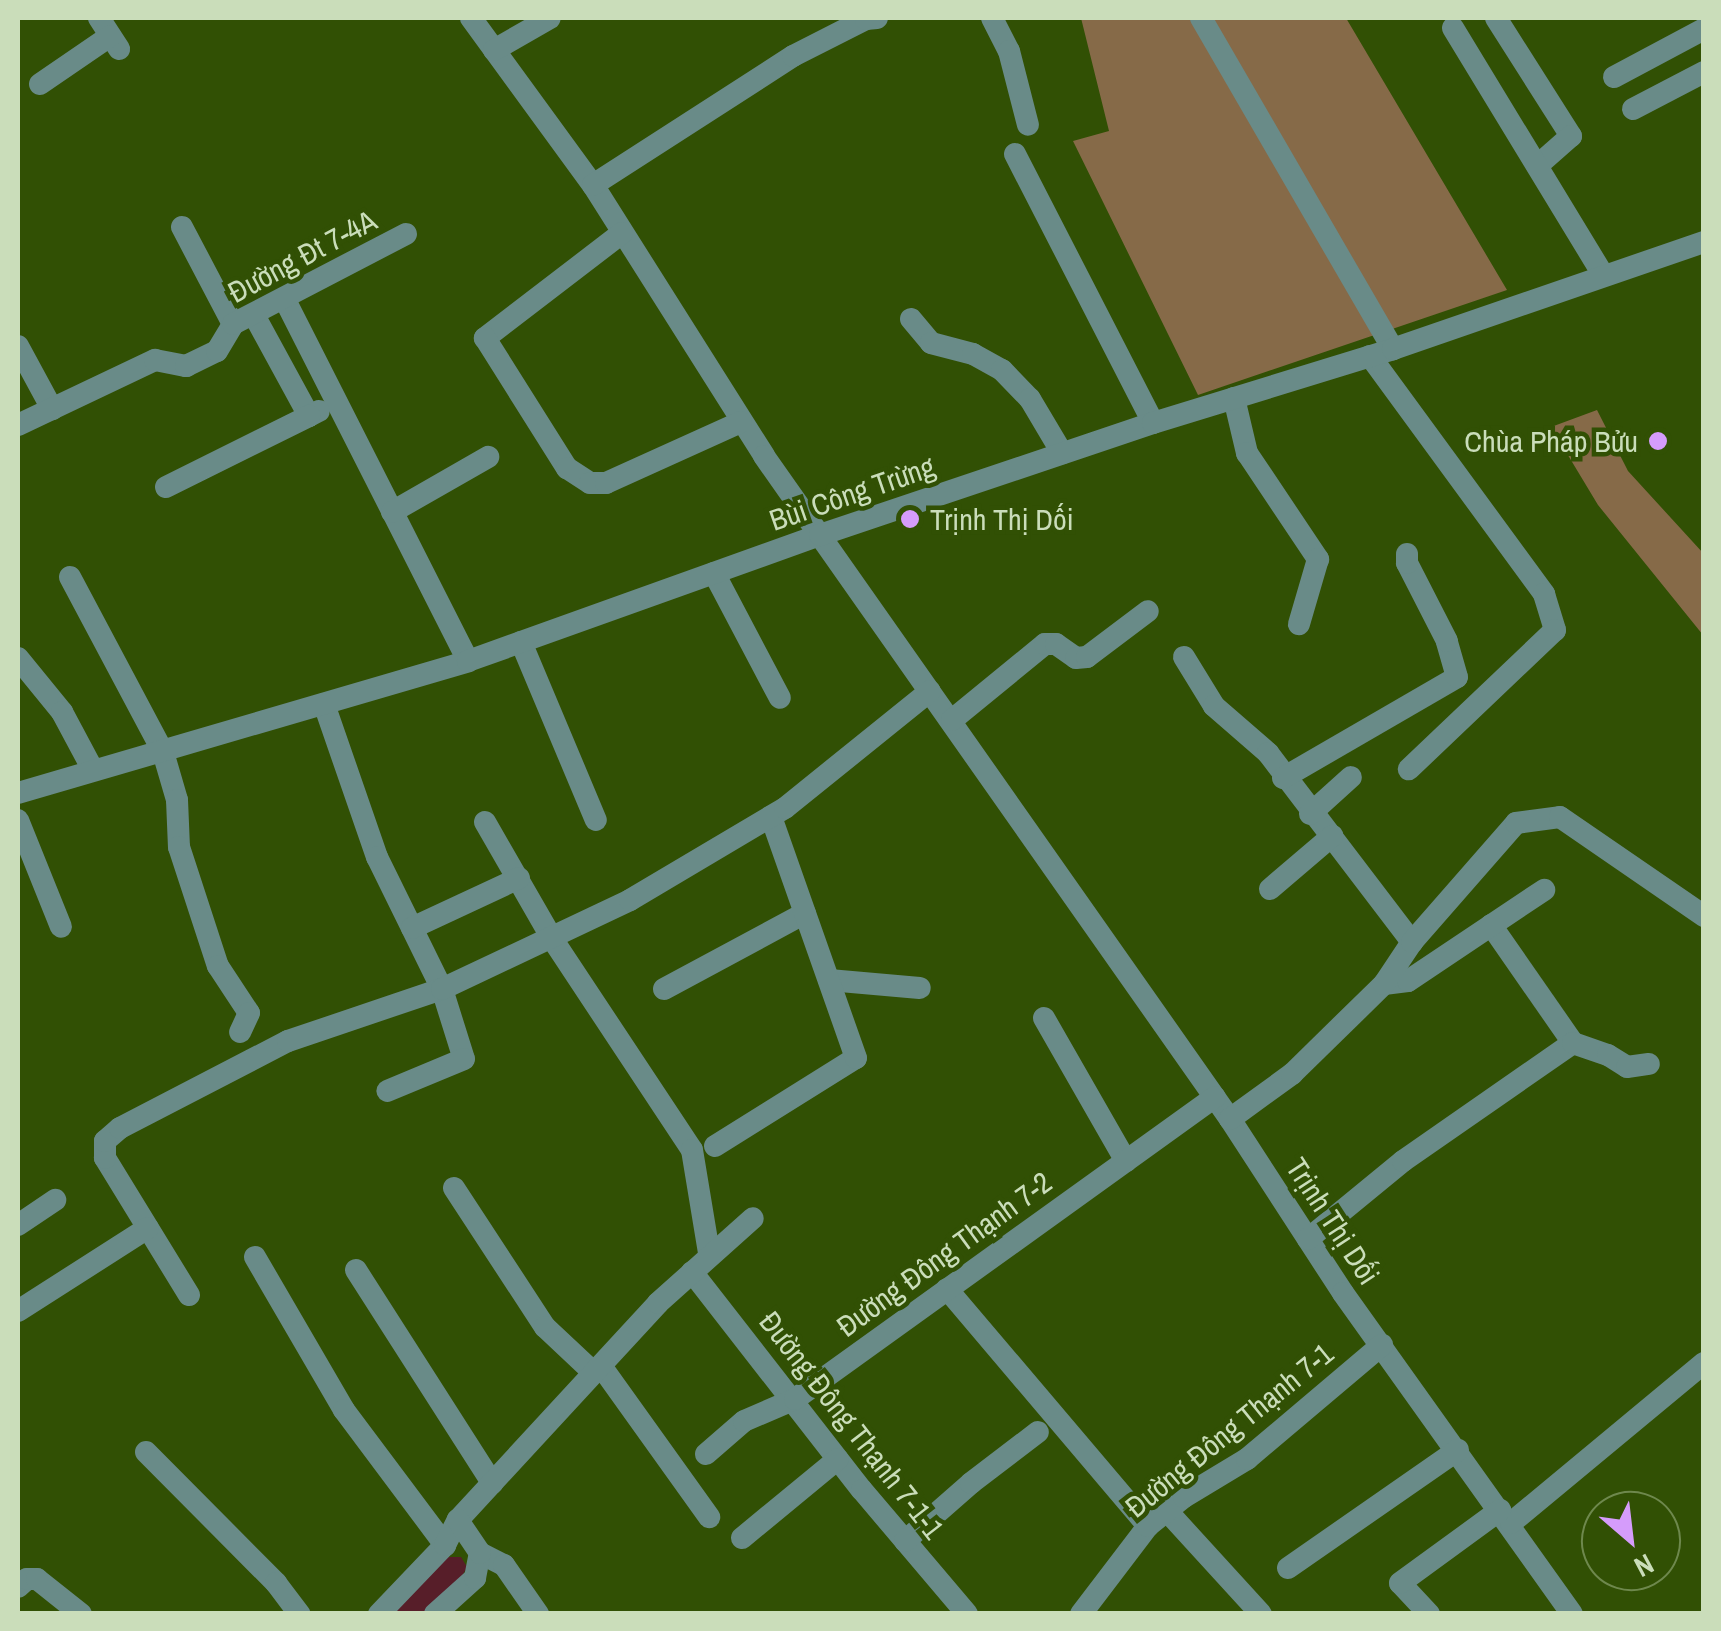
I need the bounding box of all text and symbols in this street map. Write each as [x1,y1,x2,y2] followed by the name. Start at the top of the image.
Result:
[222,202,382,310] street label: Đường Đt 7-4A
[1464,423,1638,459] place label: Chùa Pháp Bửu
[1647,430,1669,452] marker: Chùa Pháp Bửu
[764,448,940,538] street label: Bùi Công Trừng
[930,501,1074,537] place label: Trịnh Thị Dối
[899,508,921,530] marker: Trịnh Thị Dối
[1279,1151,1387,1291] street label: Trịnh Thị Dối
[829,1164,1059,1344] street label: Đường Đông Thạnh 7-2
[752,1304,952,1546] street label: Đường Đông Thạnh 7-1-1
[1118,1335,1340,1525] street label: Đường Đông Thạnh 7-1
[1581,1491,1681,1591] north arrow
[1628,1545,1660,1586] text: N

